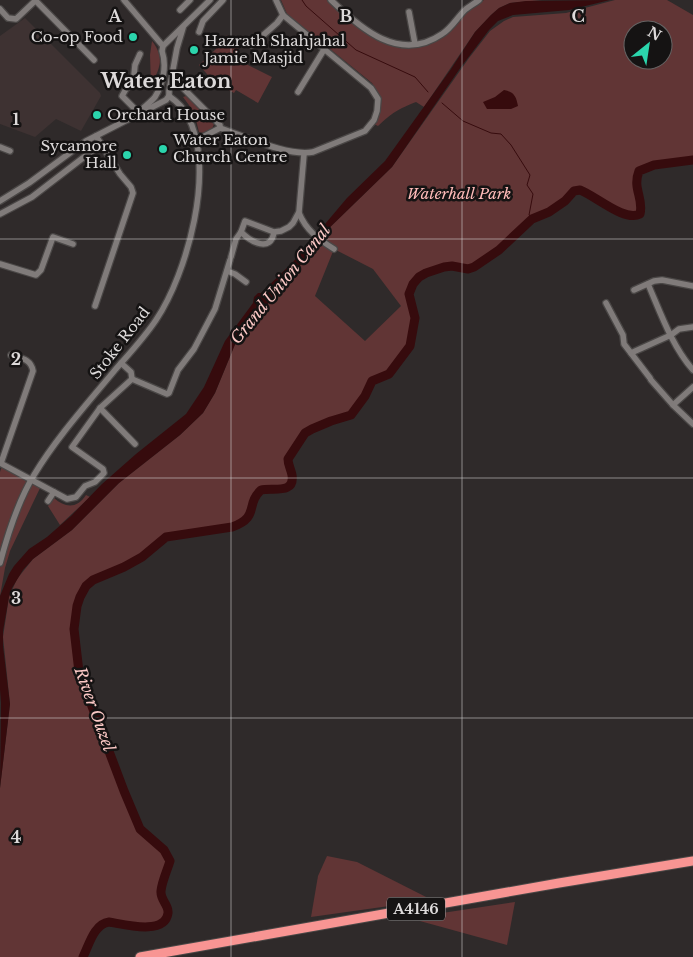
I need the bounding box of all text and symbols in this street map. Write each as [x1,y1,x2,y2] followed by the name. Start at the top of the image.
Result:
[108,6,123,26] text: A
[340,6,353,26] text: B
[571,6,585,26] text: C
[623,20,673,70] north arrow
[644,23,665,45] text: N
[31,27,123,46] place label: Co-op Food
[127,31,139,43] marker: Co-op Food
[202,31,345,67] place label: Hazrath Shahjahal Jamie Masjid
[188,44,200,56] marker: Hazrath Shahjahal Jamie Masjid
[100,69,232,93] district label: Water Eaton
[107,105,225,124] place label: Orchard House
[13,109,20,129] text: 1
[91,109,103,121] marker: Orchard House
[172,130,287,166] place label: Water Eaton Church Centre
[40,136,117,172] place label: Sycamore Hall
[157,143,169,155] marker: Water Eaton Church Centre
[121,149,133,161] marker: Sycamore Hall
[407,184,511,203] park label: Waterhall Park
[226,219,335,348] water label: Grand Union Canal
[85,303,154,383] street label: Stoke Road
[11,349,21,369] text: 2
[11,588,21,608] text: 3
[70,663,120,755] water label: River Ouzel
[11,827,21,847] text: 4
[387,898,445,921] road number: A4146

